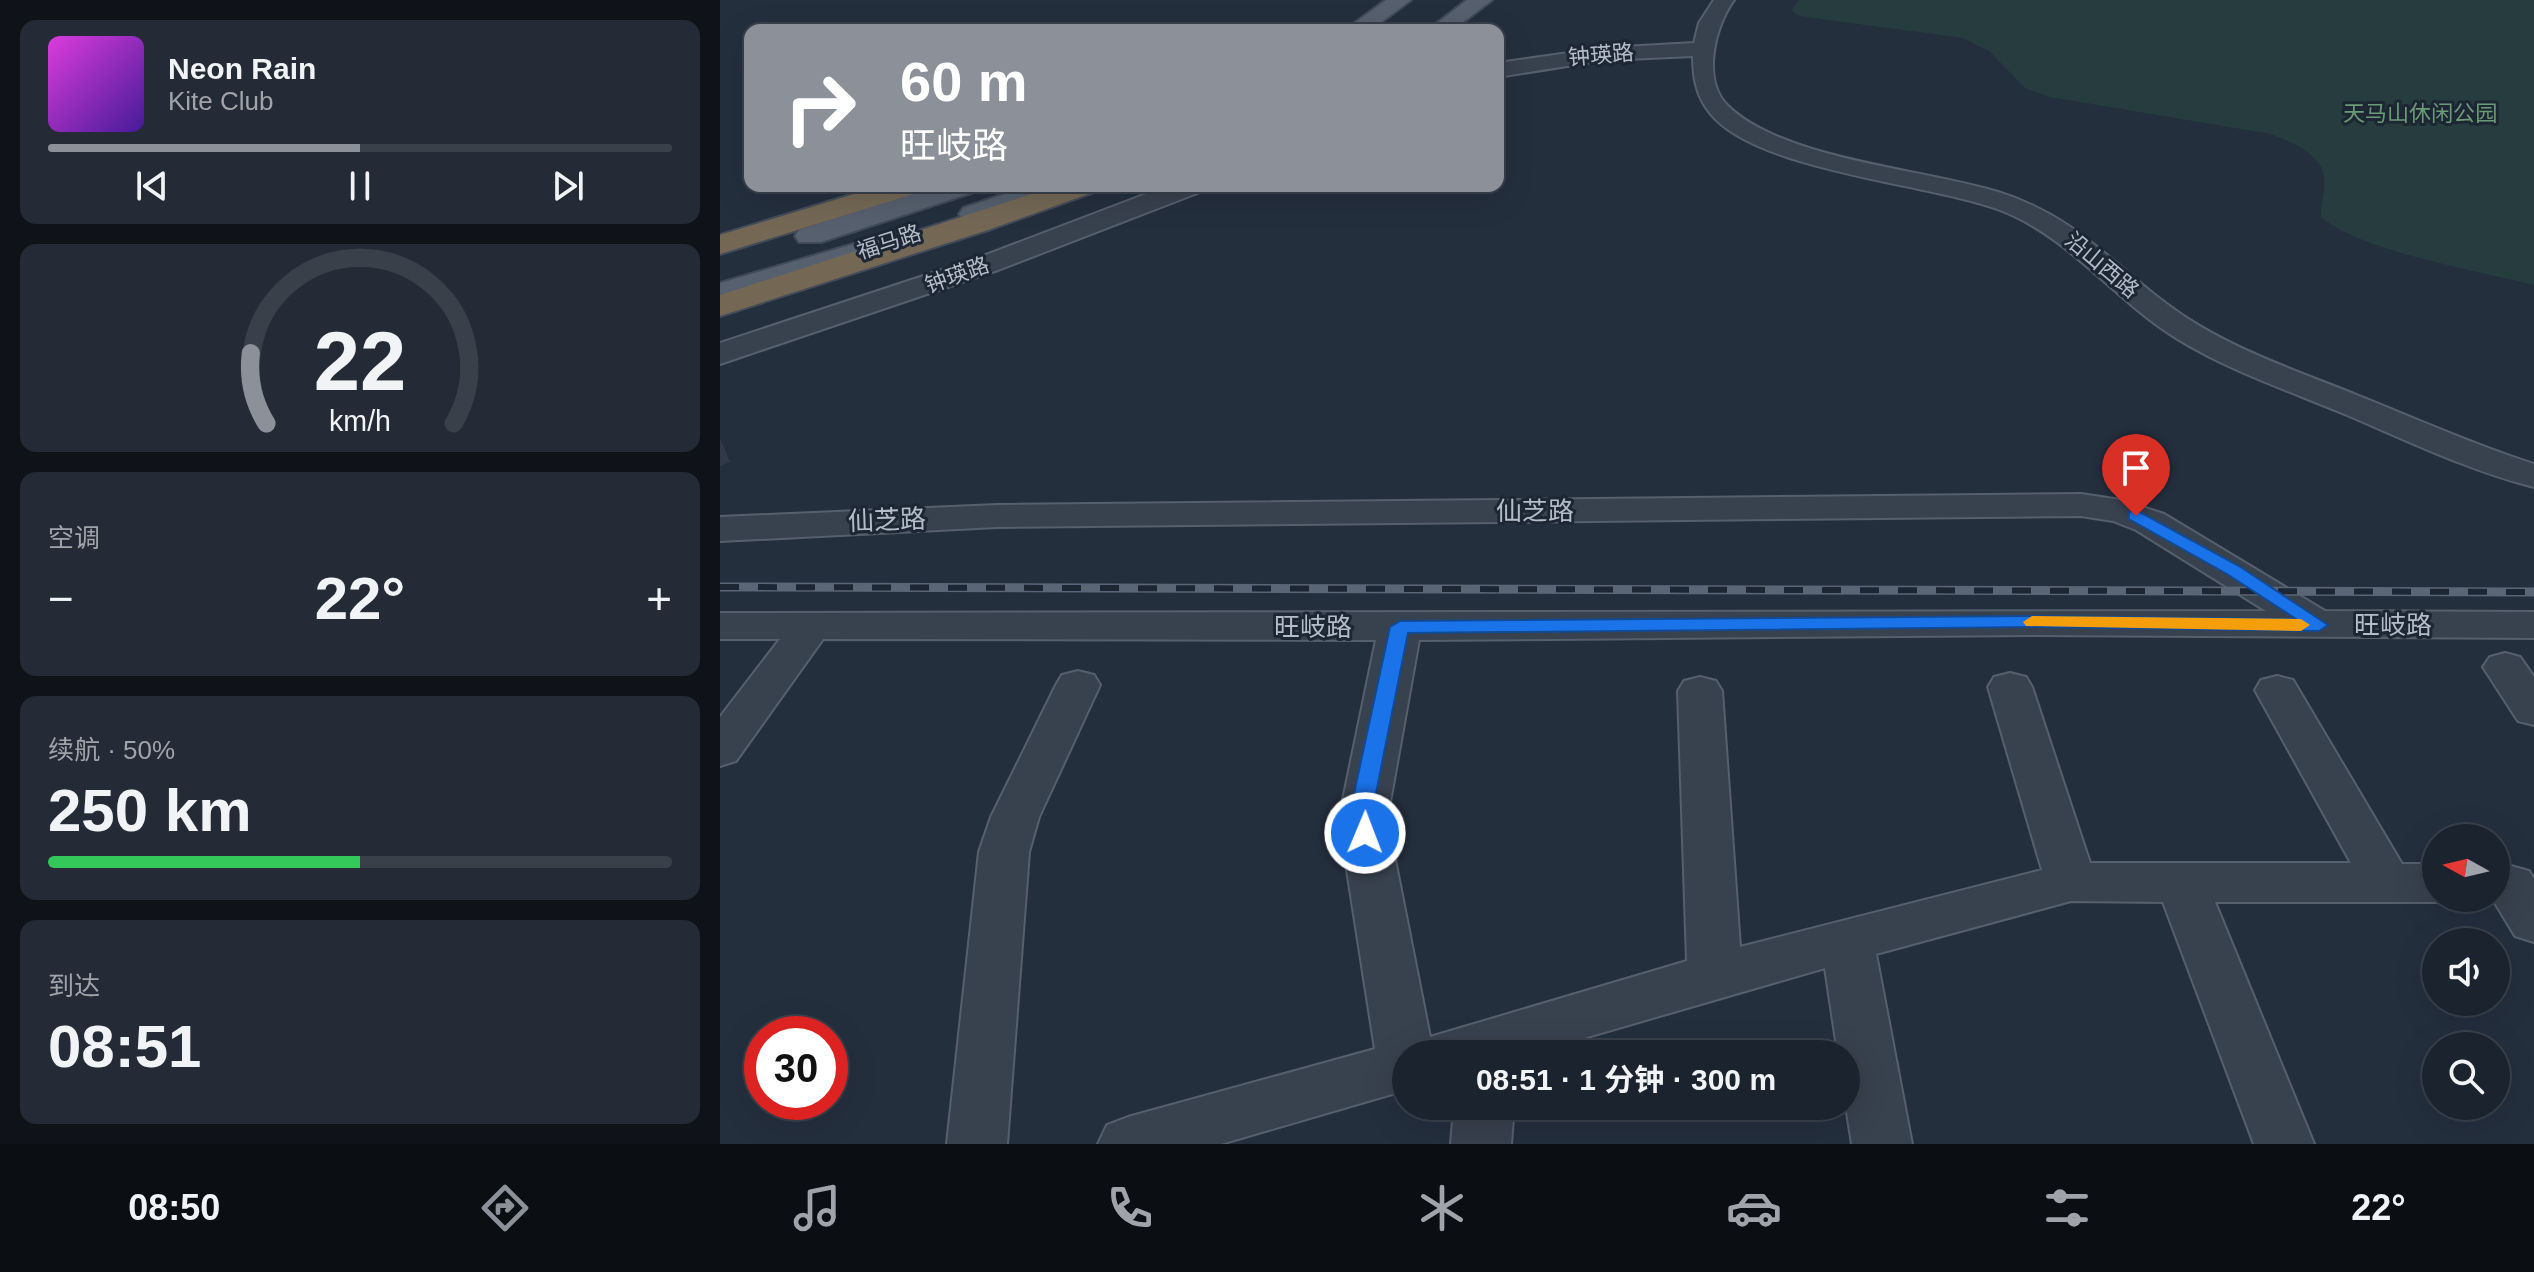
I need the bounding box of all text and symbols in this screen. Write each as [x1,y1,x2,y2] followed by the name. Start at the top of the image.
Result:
[1567,40,1635,70] street label: 钟瑛路
[900,50,1028,113] text: 60 m
[168,52,316,85] text: Neon Rain
[768,56,872,160] icon: right
[168,86,274,116] text: Kite Club
[2343,101,2497,126] park label: 天马山休闲公园
[900,125,1008,166] text: 旺岐路
[130,164,174,208] icon: previous
[338,164,382,208] icon: pause
[546,164,590,208] icon: next
[854,220,924,264] street label: 福马路
[2060,227,2144,303] street label: 沿山西路
[922,252,992,298] street label: 钟瑛路
[314,315,406,408] text: 22
[329,405,391,437] text: km/h
[2102,434,2170,516] pin
[2114,446,2158,490] icon: arrive
[1496,496,1574,526] street label: 仙芝路
[847,504,927,536] street label: 仙芝路
[48,523,100,553] text: 空调
[315,565,405,632] text: 22°
[48,574,74,623] text: −
[646,574,672,623] text: +
[2354,610,2432,640] street label: 旺岐路
[1274,612,1352,642] street label: 旺岐路
[48,735,175,765] text: 续航 · 50%
[48,777,252,844] text: 250 km
[1323,791,1407,875] position arrow
[2422,824,2510,912] north arrow
[2422,824,2510,1120] map controls
[2422,928,2510,1016] button: sound
[48,971,100,1001] text: 到达
[48,1013,201,1080] text: 08:51
[744,1016,848,1120] speed limit sign: 30
[2422,1032,2510,1120] button: search
[1476,1063,1776,1096] text: 08:51 · 1 分钟 · 300 m
[477,1180,533,1236] icon: directions
[789,1180,845,1236] icon: music
[1102,1180,1158,1236] icon: phone
[1414,1180,1470,1236] icon: climate
[1726,1180,1782,1236] icon: car
[2039,1180,2095,1236] icon: filters
[128,1187,220,1228] text: 08:50
[2351,1187,2406,1228] text: 22°

